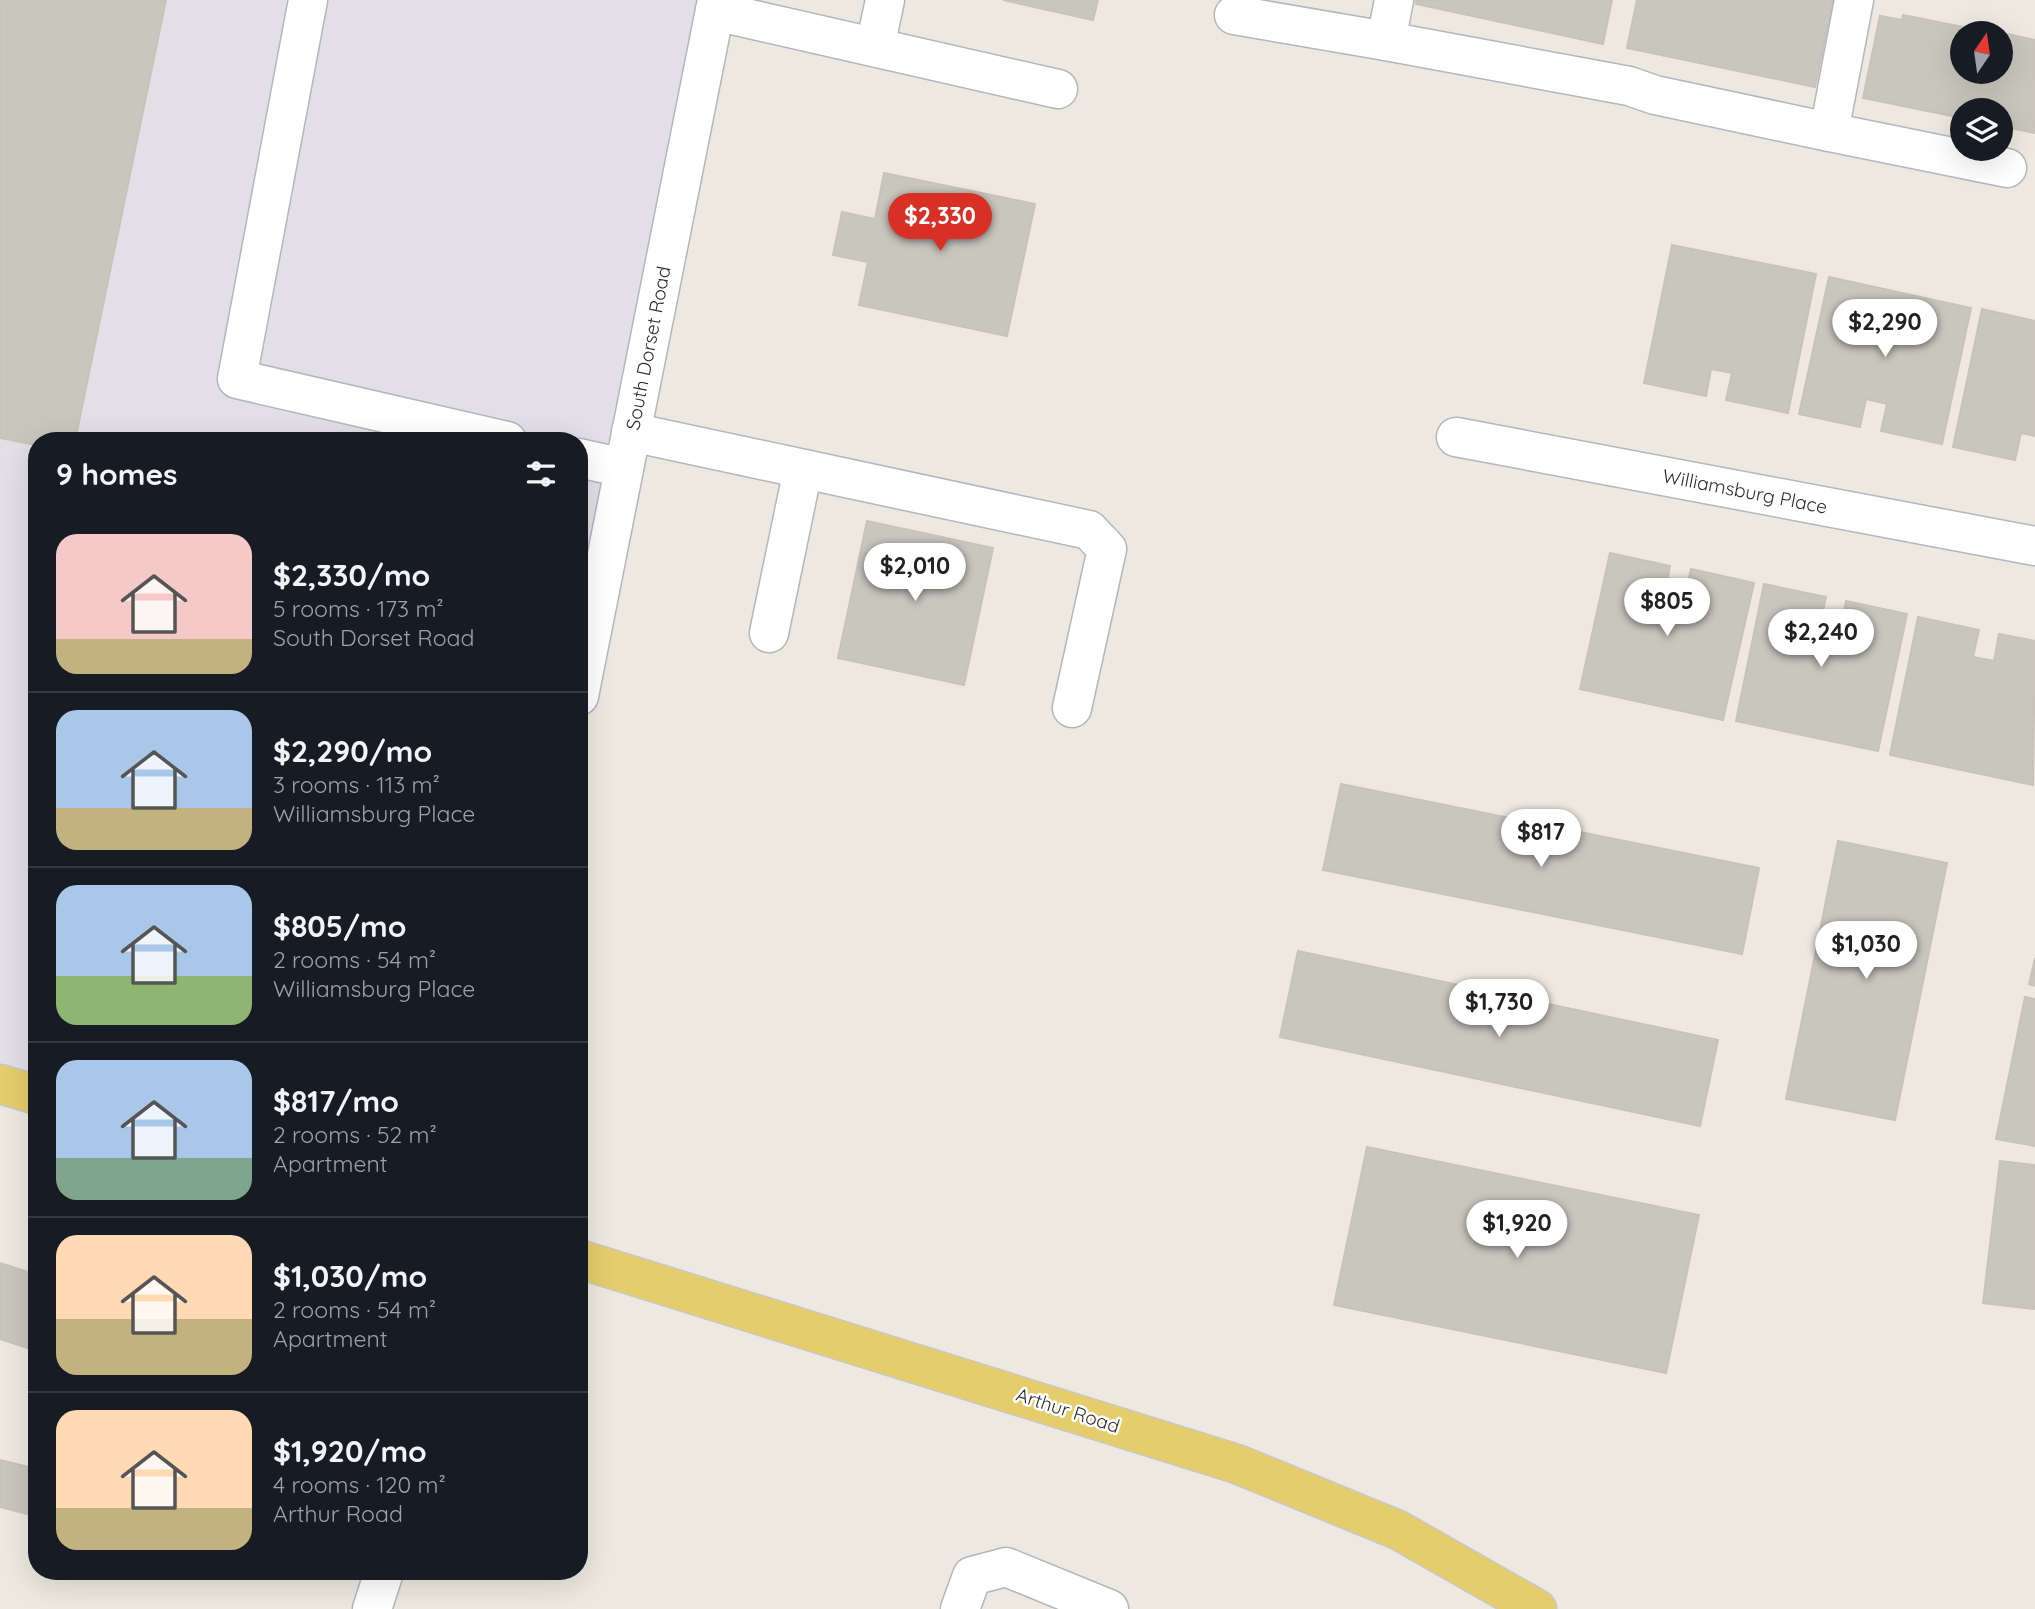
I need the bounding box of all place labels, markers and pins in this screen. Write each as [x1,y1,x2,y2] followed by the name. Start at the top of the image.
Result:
[883,194,997,253] pin: $2,330
[1828,300,1942,359] pin: $2,290
[858,544,972,603] pin: $2,010
[1626,578,1708,638] pin: $805
[1764,610,1878,669] pin: $2,240
[1500,810,1582,869] pin: $817
[1809,922,1923,981] pin: $1,030
[1442,979,1556,1039] pin: $1,730
[1460,1200,1574,1260] pin: $1,920

